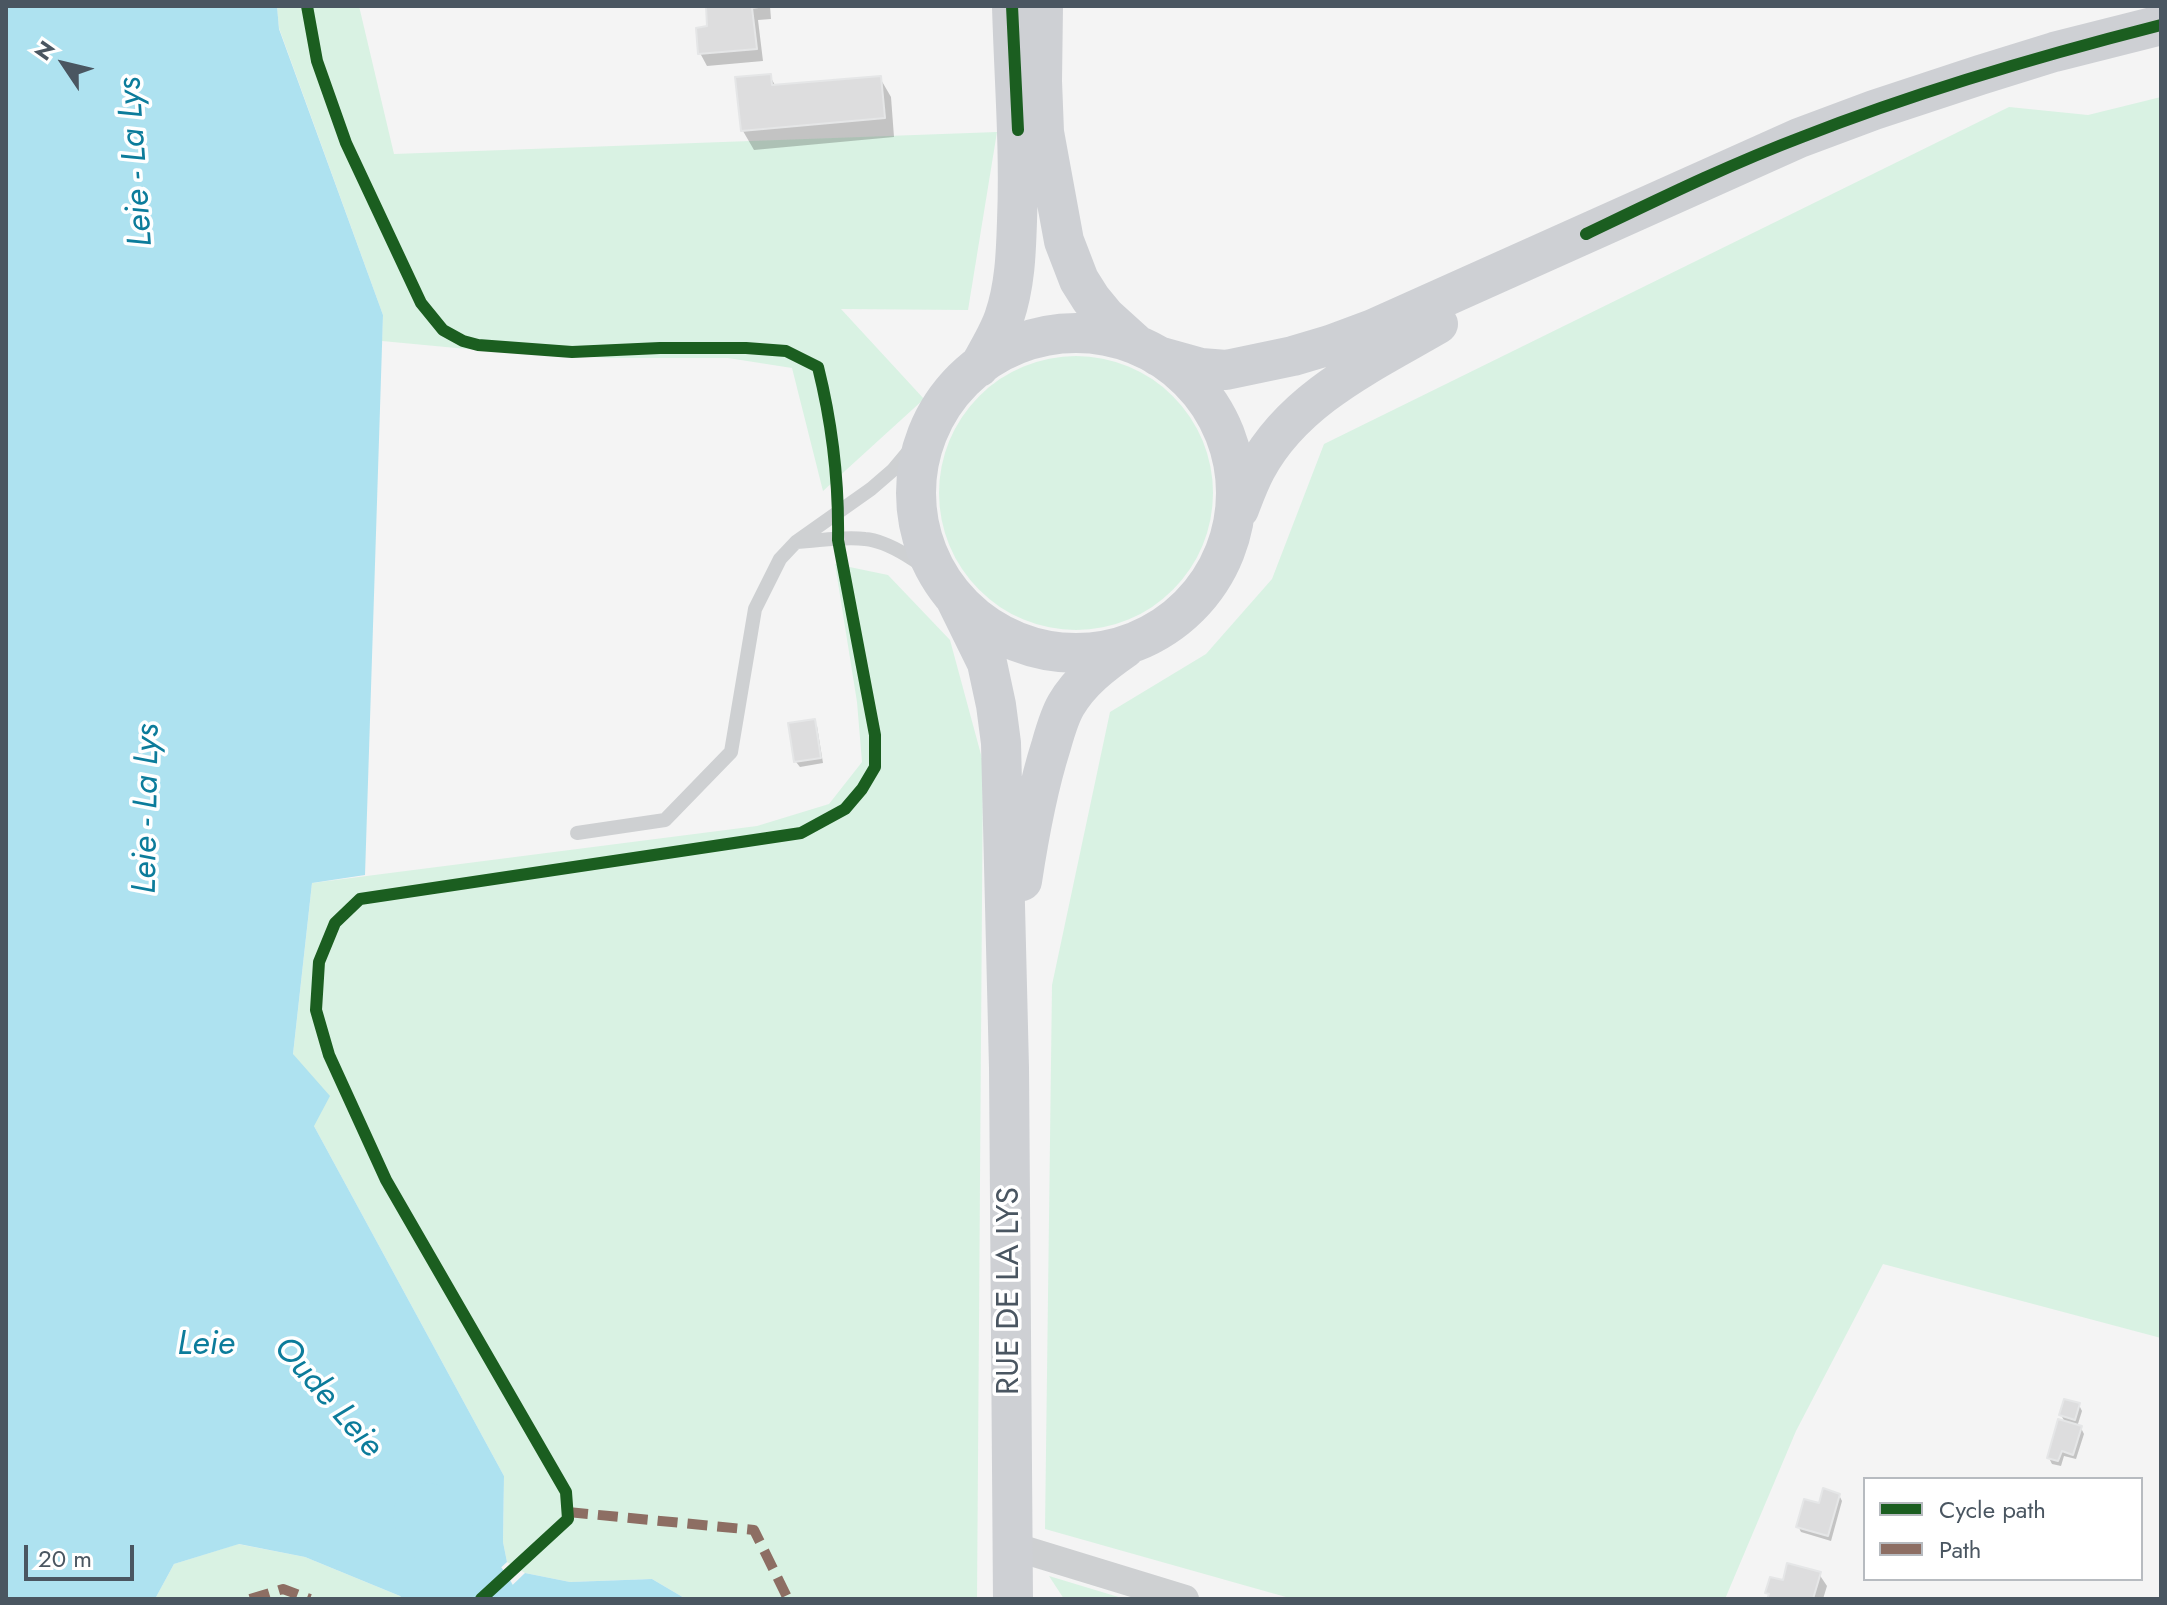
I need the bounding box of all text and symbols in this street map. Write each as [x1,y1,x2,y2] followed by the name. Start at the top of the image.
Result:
[24,24,104,104] north arrow
[26,34,62,67] text: N
[111,76,163,248] water label: Leie - La Lys
[126,724,170,894] water label: Leie - La Lys
[991,1187,1029,1395] street label: RUE DE LA LYS
[177,1326,235,1366] water label: Leie
[263,1329,391,1467] water label: Oude Leie
[1863,1477,2143,1581] legend
[1939,1492,2046,1527] text: Cycle path
[28,1529,138,1579] scale bar
[1939,1532,1981,1567] text: Path
[38,1541,92,1576] text: 20 m

